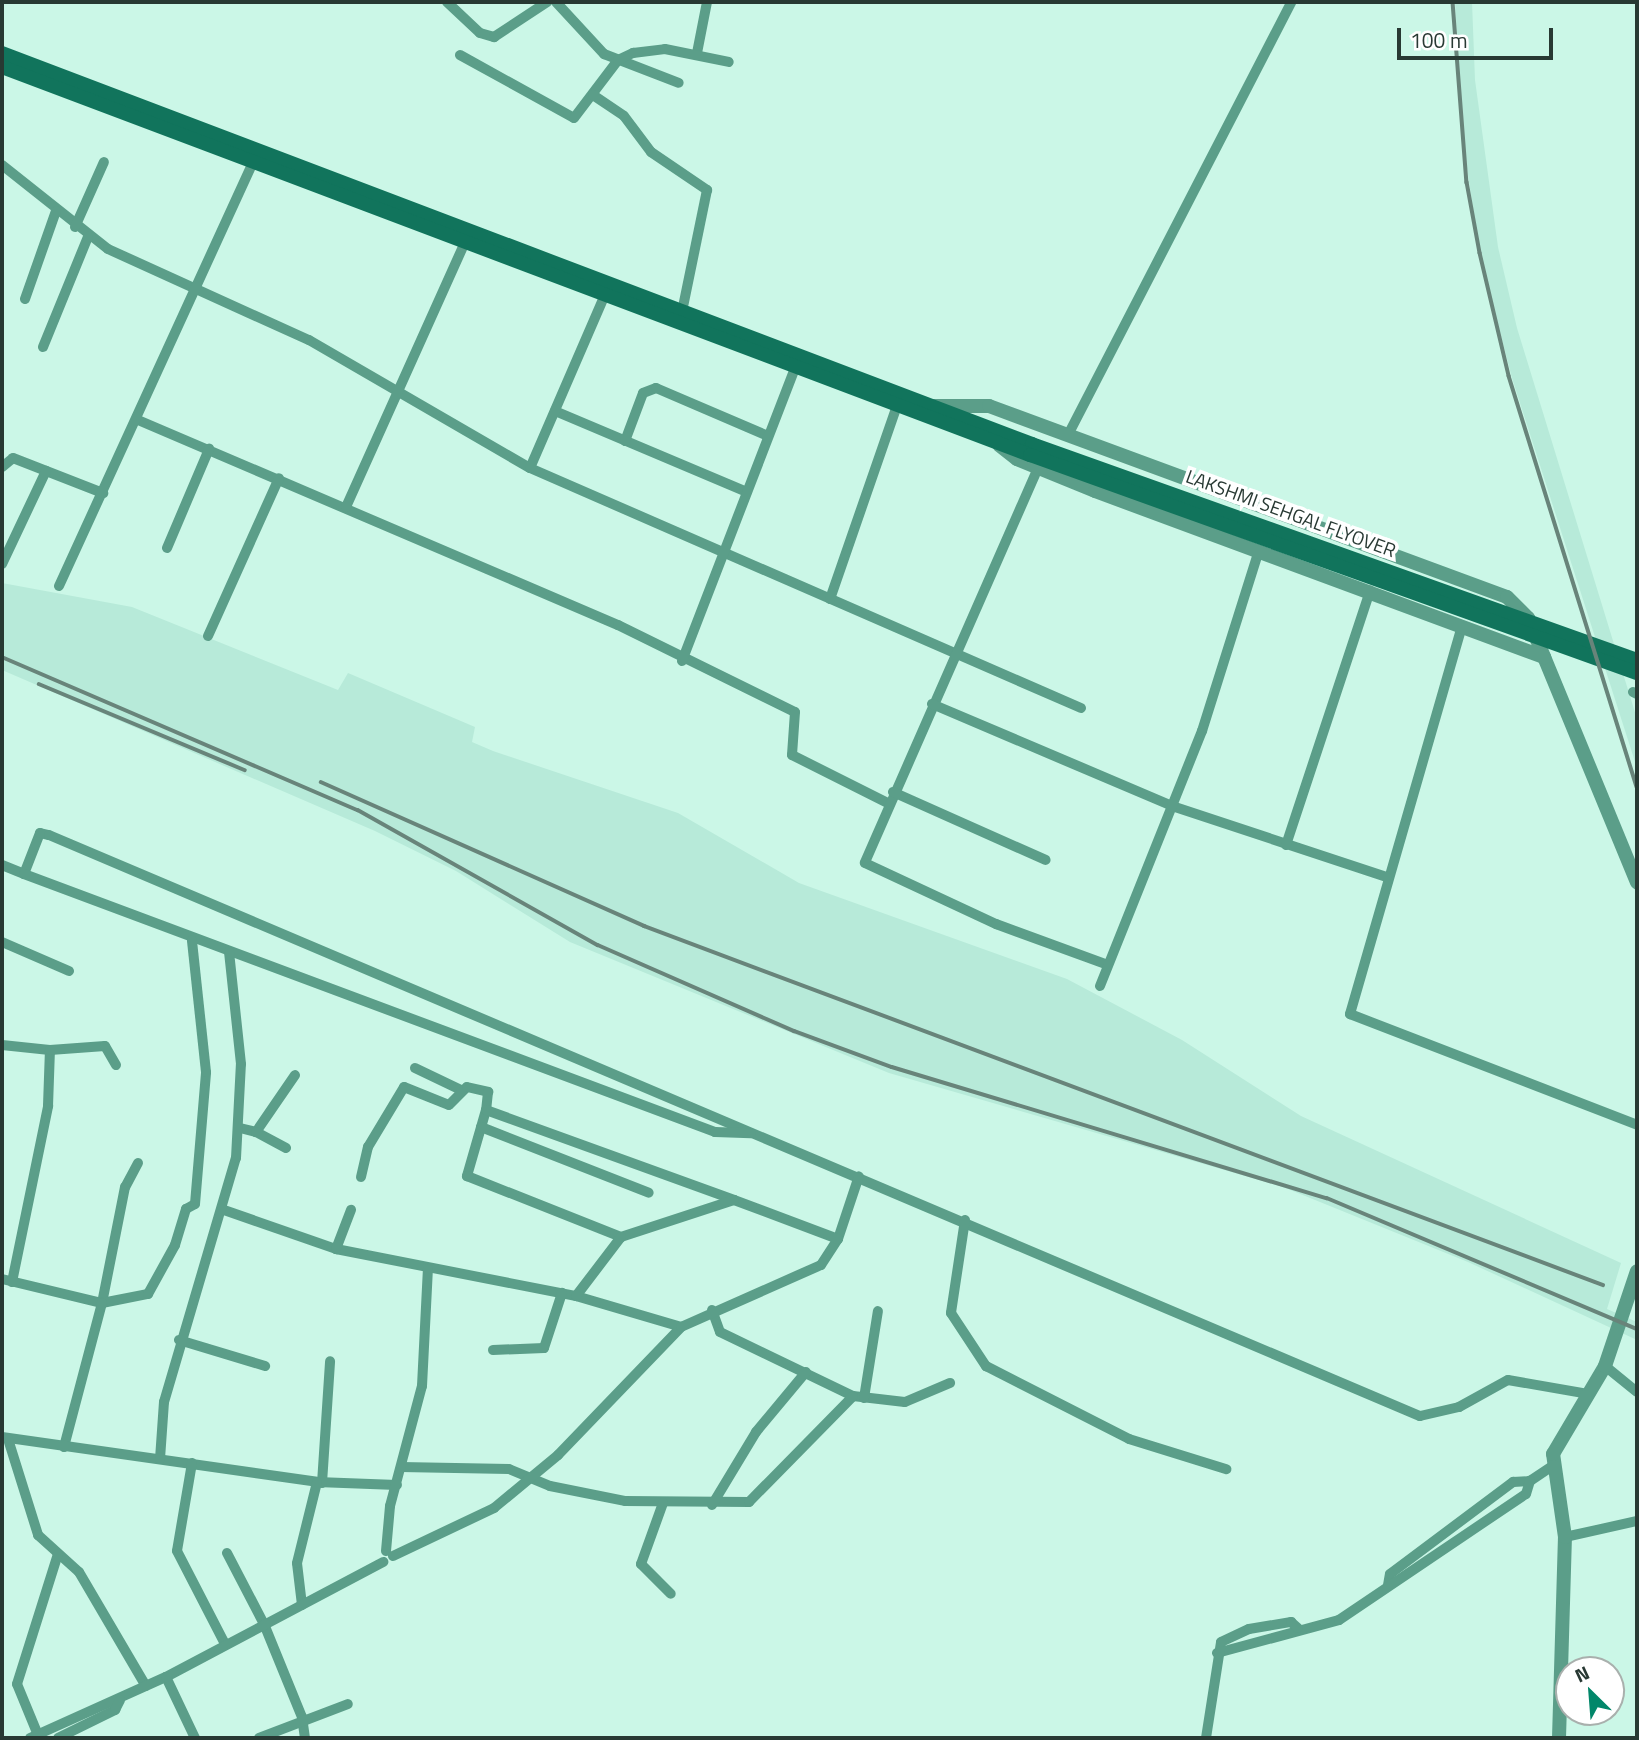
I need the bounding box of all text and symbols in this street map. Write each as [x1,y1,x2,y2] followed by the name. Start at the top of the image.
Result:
[1401,14,1557,58] scale bar
[1410,24,1467,56] text: 100 m
[1183,464,1399,562] street label: LAKSHMI SEHGAL FLYOVER
[1555,1656,1625,1726] north arrow
[1570,1657,1594,1689] text: N

